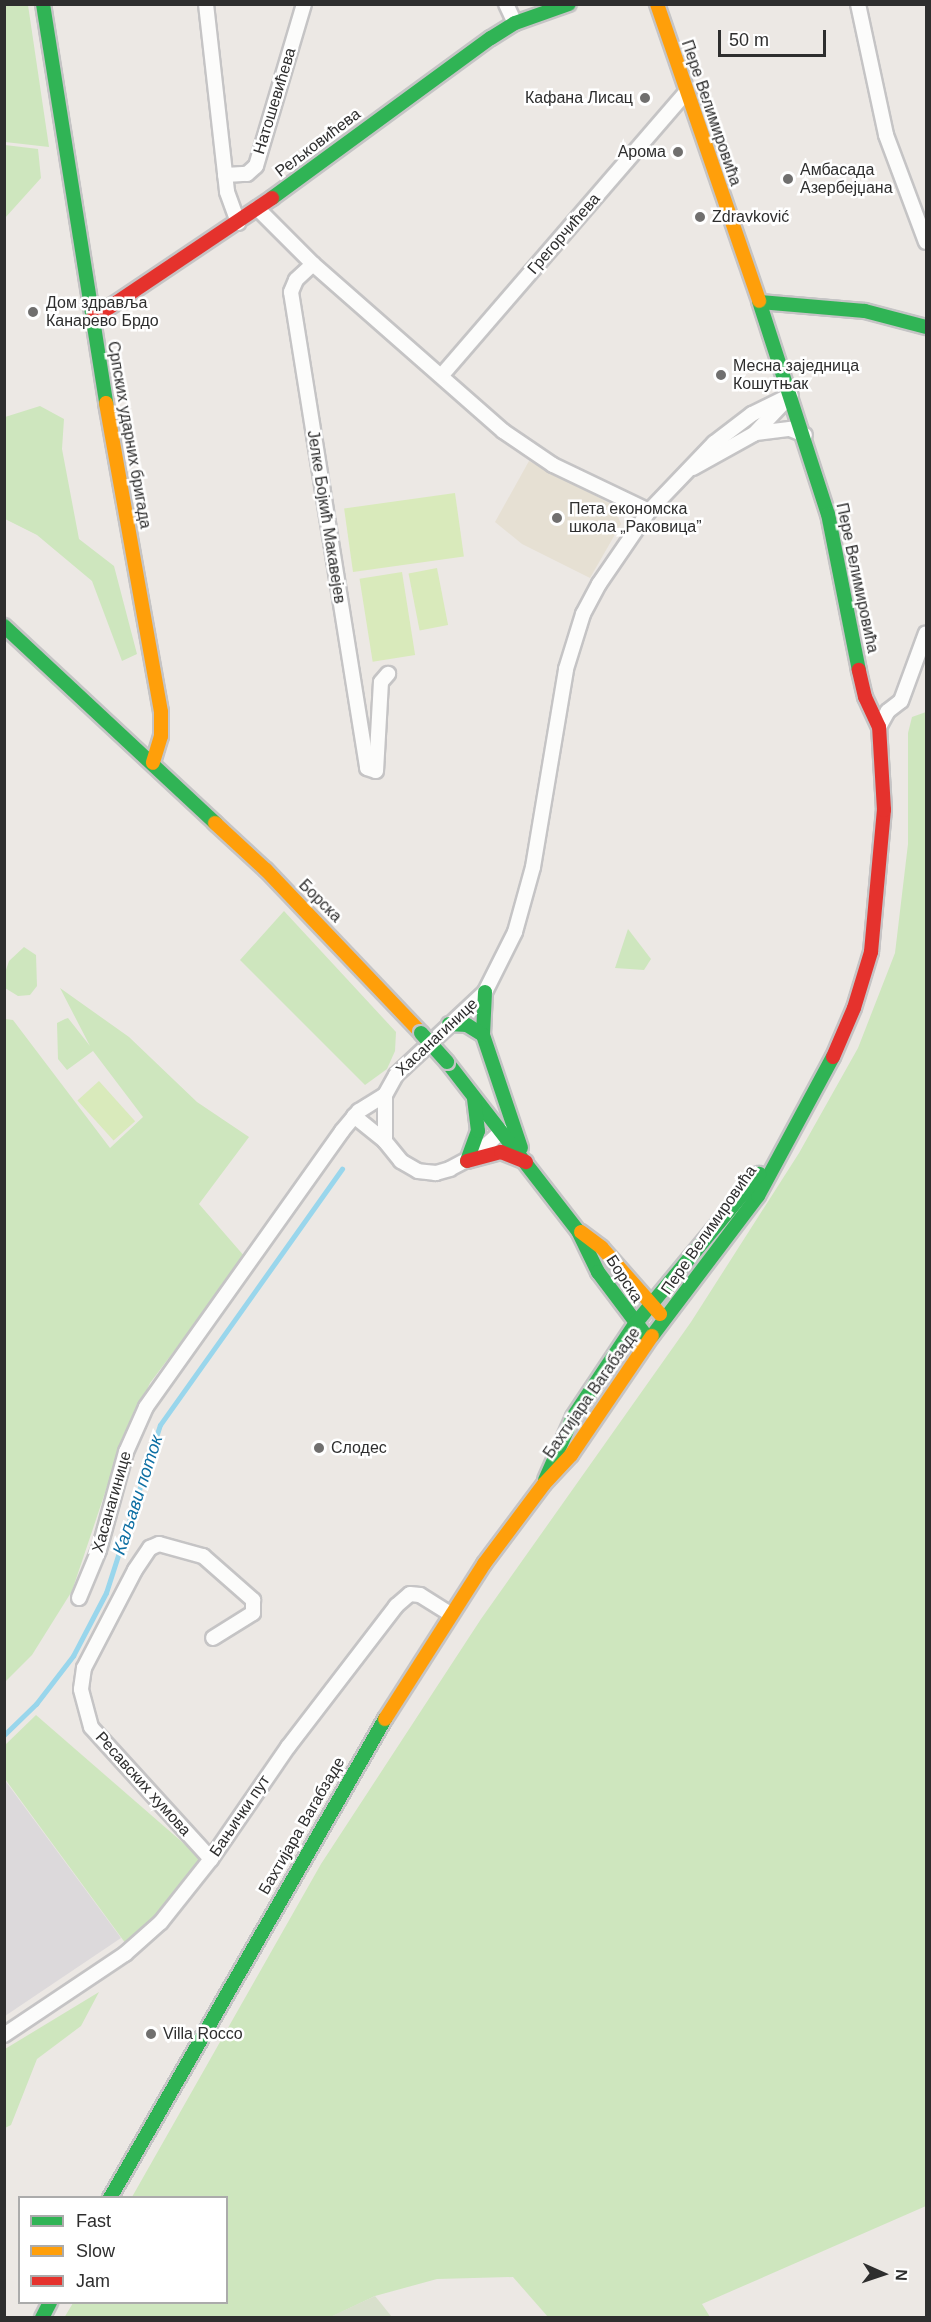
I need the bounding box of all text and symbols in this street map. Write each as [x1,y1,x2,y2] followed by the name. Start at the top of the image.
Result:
[721,18,829,56] scale bar
[729,30,769,50] text: 50 m
[677,38,745,188] street label: Пере Велимировића
[250,45,300,157] street label: Натошевићева
[525,88,633,108] place label: Кафана Лисац
[638,91,652,105] marker: Кафана Лисац
[272,105,364,181] street label: Рељковићева
[618,142,666,162] place label: Арома
[671,145,685,159] marker: Арома
[800,160,893,198] place label: Амбасада Азербејџана
[781,172,795,186] marker: Амбасада Азербејџана
[524,190,604,278] street label: Грегорчићева
[712,207,789,227] place label: Zdravković
[693,210,707,224] marker: Zdravković
[46,293,159,331] place label: Дом здравља Канарево Брдо
[24,303,42,321] marker: Дом здравља Канарево Брдо
[103,340,155,530] street label: Српских ударних бригада
[733,356,859,394] place label: Месна заједница Кошутњак
[714,368,728,382] marker: Месна заједница Кошутњак
[303,429,349,605] street label: Јелке Бојкић Макавејев
[569,499,702,537] place label: Пета економска школа „Раковица”
[832,501,882,655] street label: Пере Велимировића
[550,511,564,525] marker: Пета економска школа „Раковица”
[295,876,345,926] street label: Борска
[392,994,482,1080] street label: Хасанагинице
[657,1162,761,1298] street label: Пере Велимировића
[602,1252,646,1306] street label: Борска
[540,1324,644,1462] street label: Бахтијара Вагабзаде
[108,1432,168,1558] water label: Каљави поток
[331,1438,387,1458] place label: Слодес
[312,1441,326,1455] marker: Слодес
[88,1449,136,1555] street label: Хасанагинице
[91,1728,195,1840] street label: Ресавских хумова
[255,1754,349,1898] street label: Бахтијара Вагабзаде
[206,1772,274,1860] street label: Бањички пут
[163,2024,243,2044] place label: Villa Rocco
[144,2027,158,2041] marker: Villa Rocco
[18,2196,228,2304] legend
[76,2211,111,2231] text: Fast
[76,2241,115,2261] text: Slow
[853,2244,913,2304] north arrow
[893,2269,910,2281] text: N
[76,2271,110,2291] text: Jam

